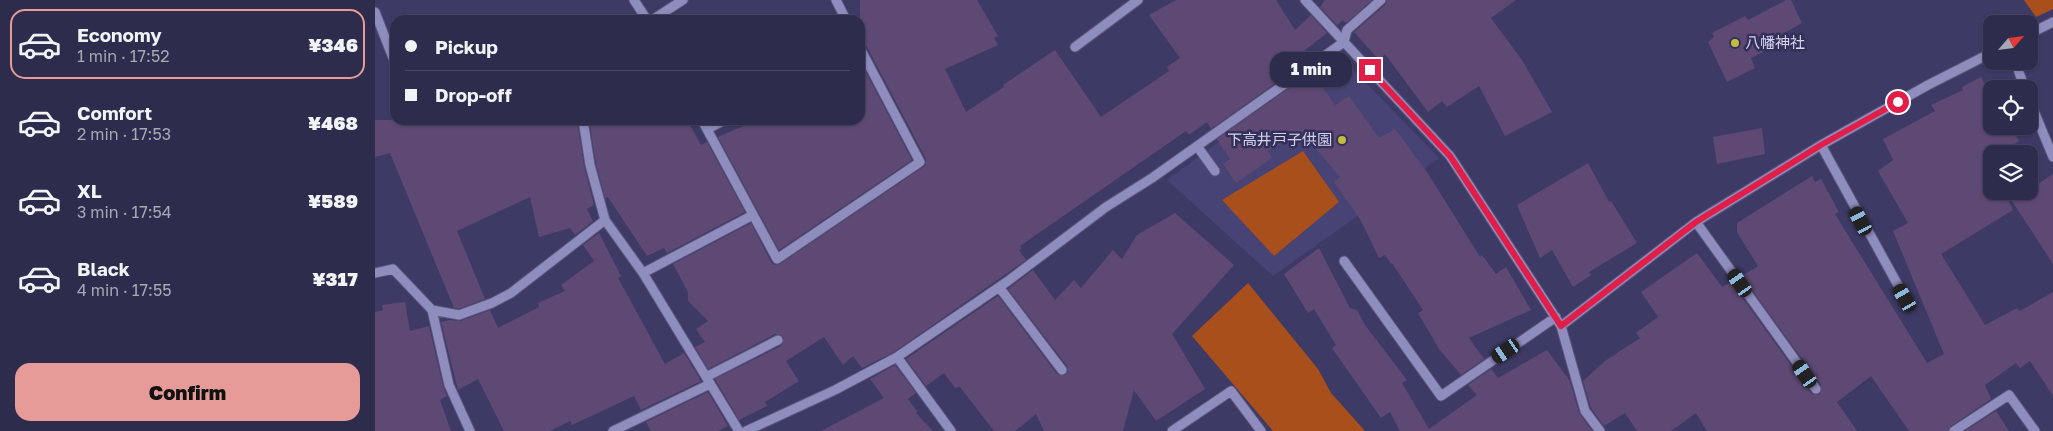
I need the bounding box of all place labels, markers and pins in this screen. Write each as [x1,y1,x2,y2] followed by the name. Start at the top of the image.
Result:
[1745,33,1805,51] place label: 八幡神社
[1729,37,1741,49] marker: 八幡神社
[1227,130,1332,148] place label: 下高井戸子供園
[1336,134,1348,146] marker: 下高井戸子供園

